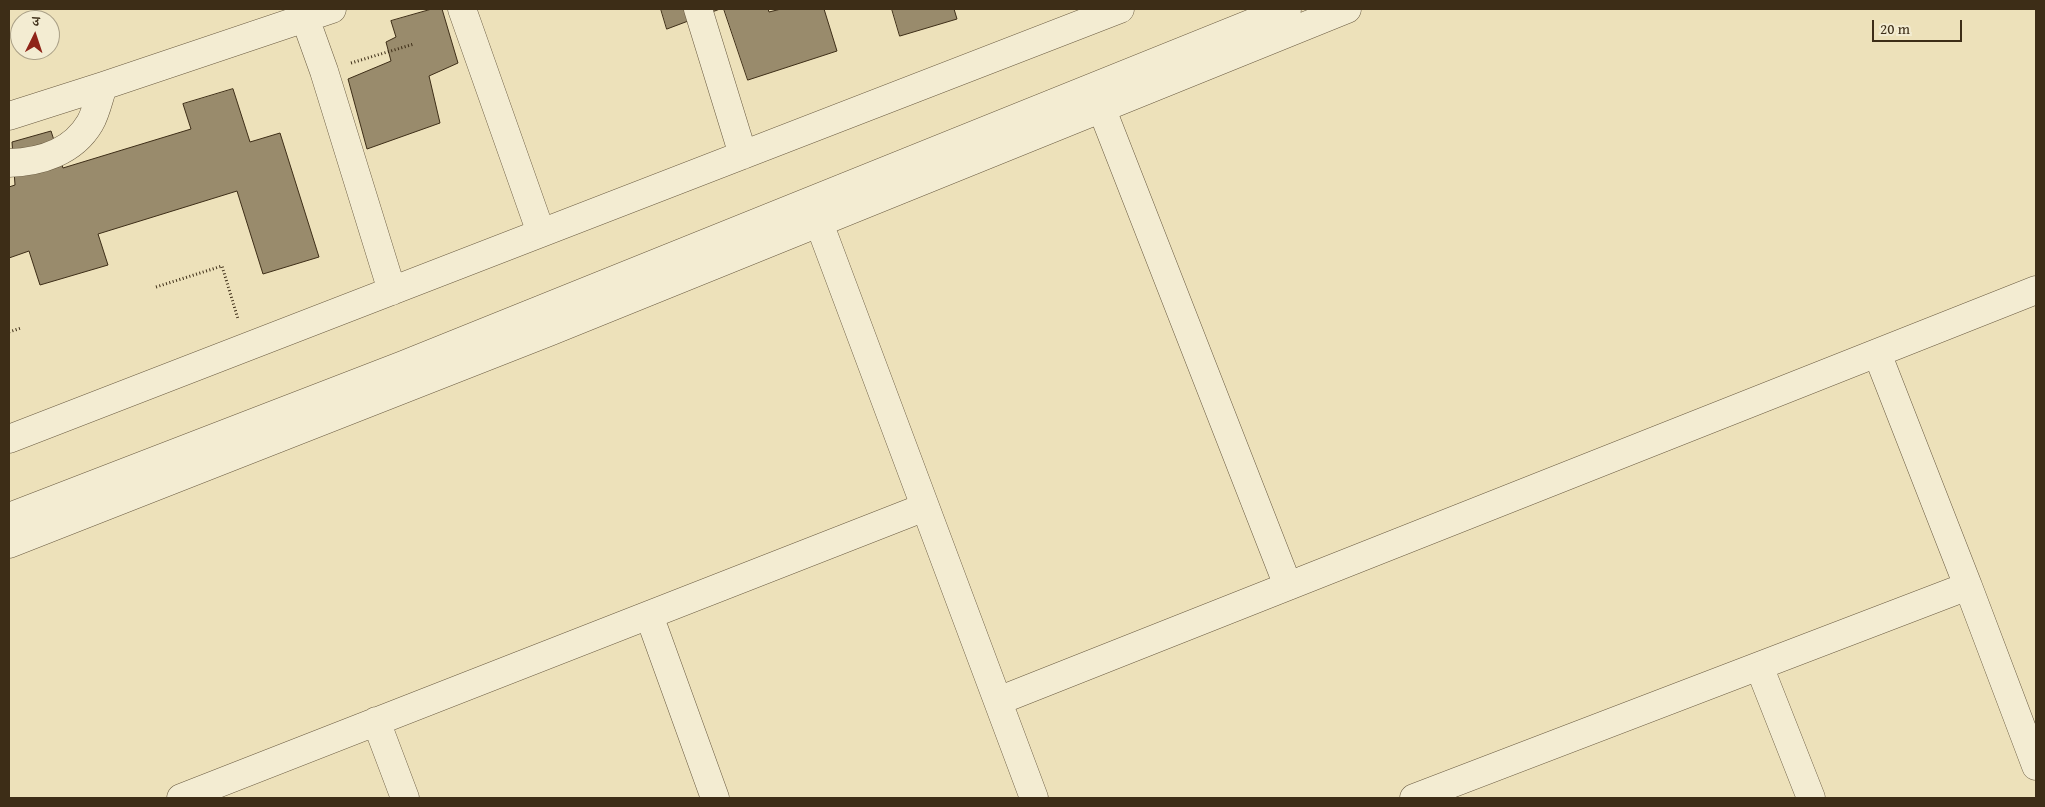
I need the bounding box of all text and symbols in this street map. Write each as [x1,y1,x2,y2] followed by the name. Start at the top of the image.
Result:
[10,10,60,60] north arrow
[1875,10,1965,42] scale bar
[32,11,40,31] text: उ
[1880,18,1910,39] text: 20 m

